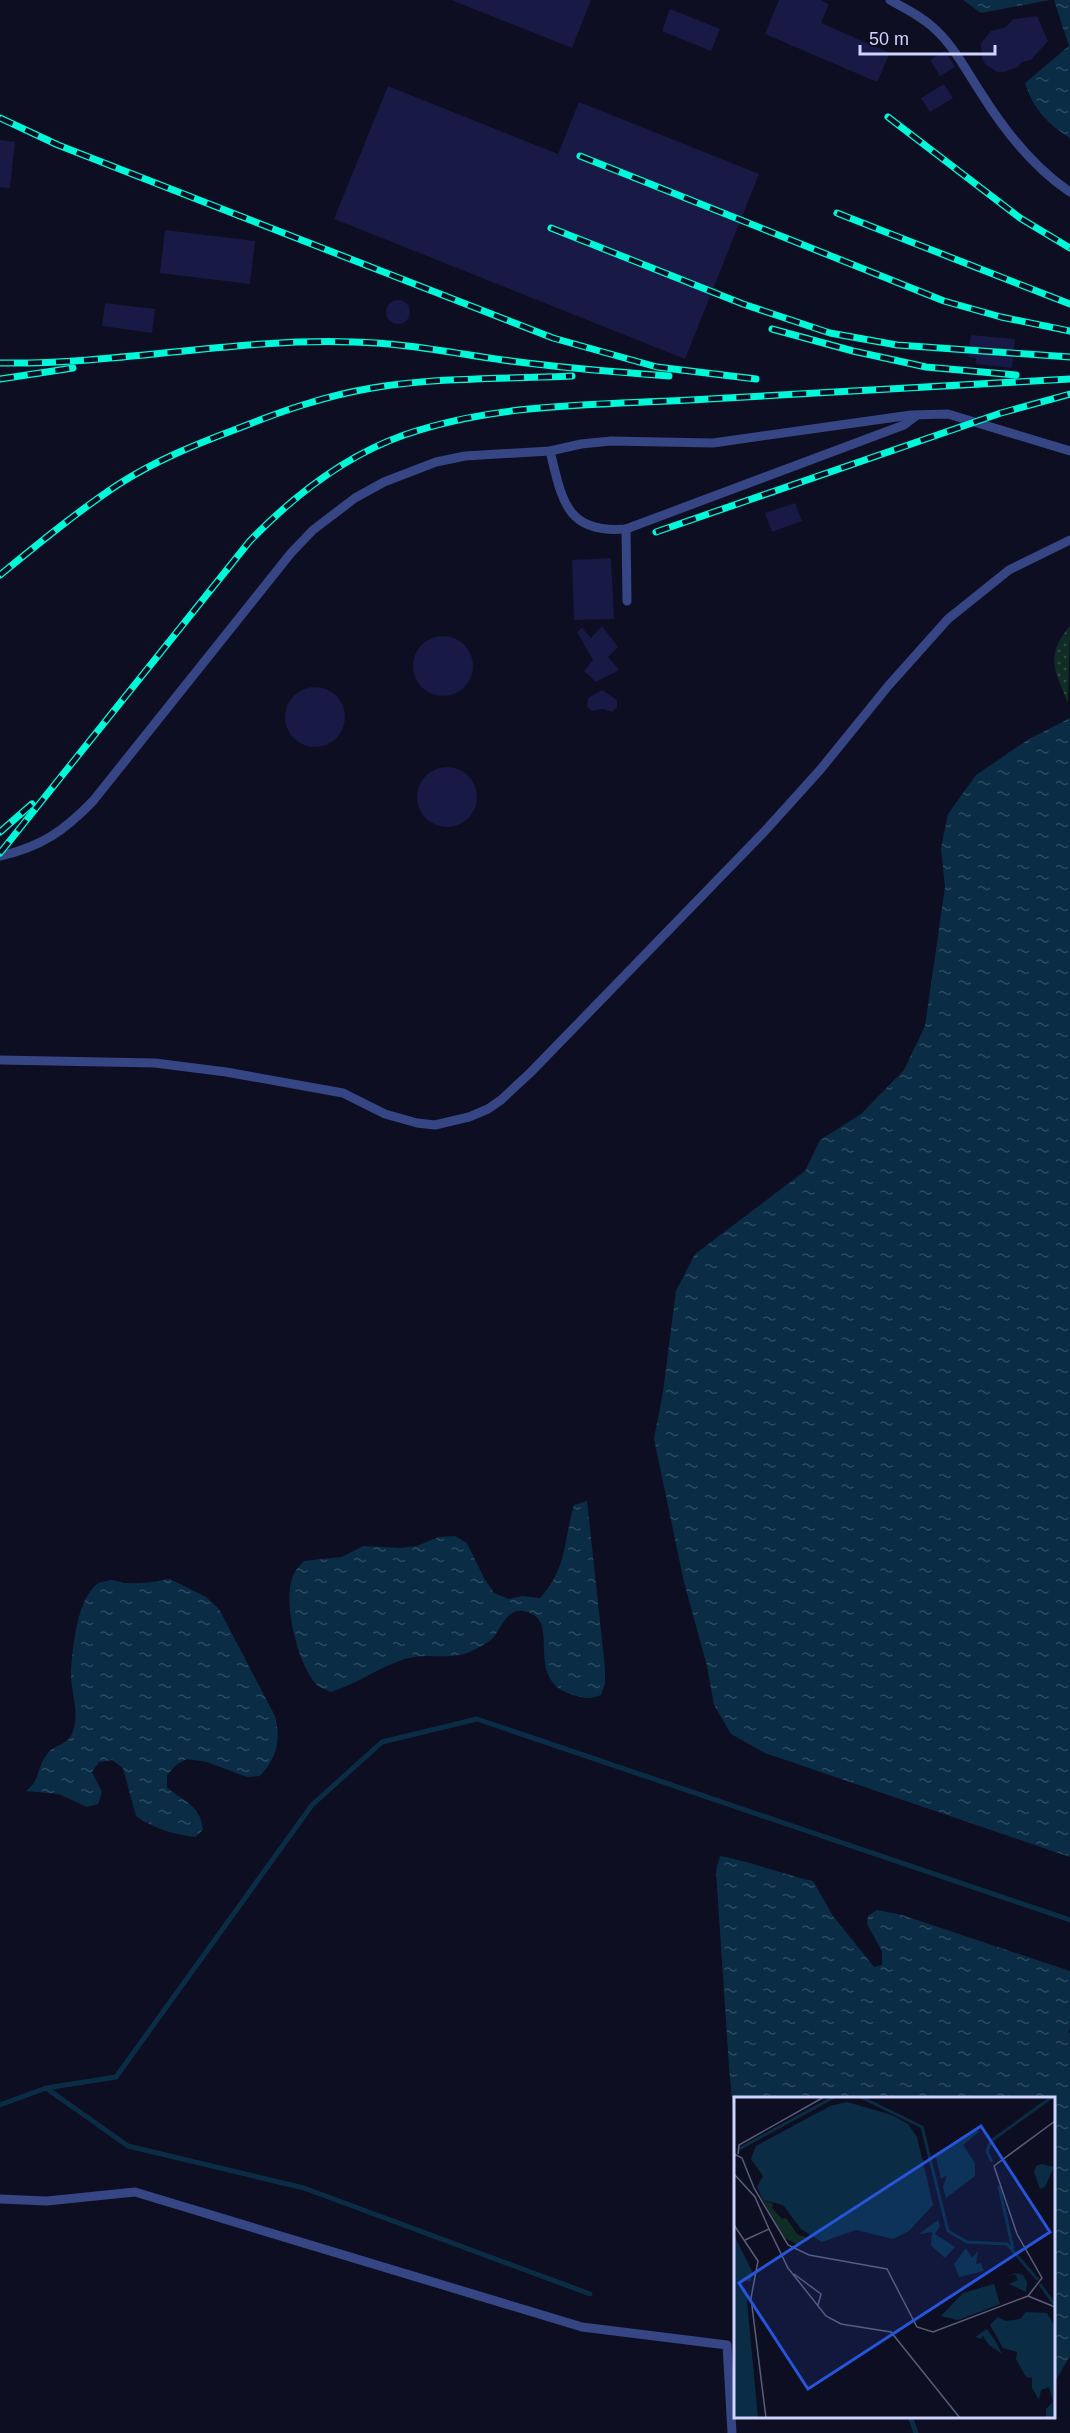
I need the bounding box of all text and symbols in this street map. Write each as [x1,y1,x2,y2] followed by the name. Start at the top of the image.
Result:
[860,18,995,56] scale bar
[869,29,909,49] text: 50 m
[734,2097,1055,2418] inset map

